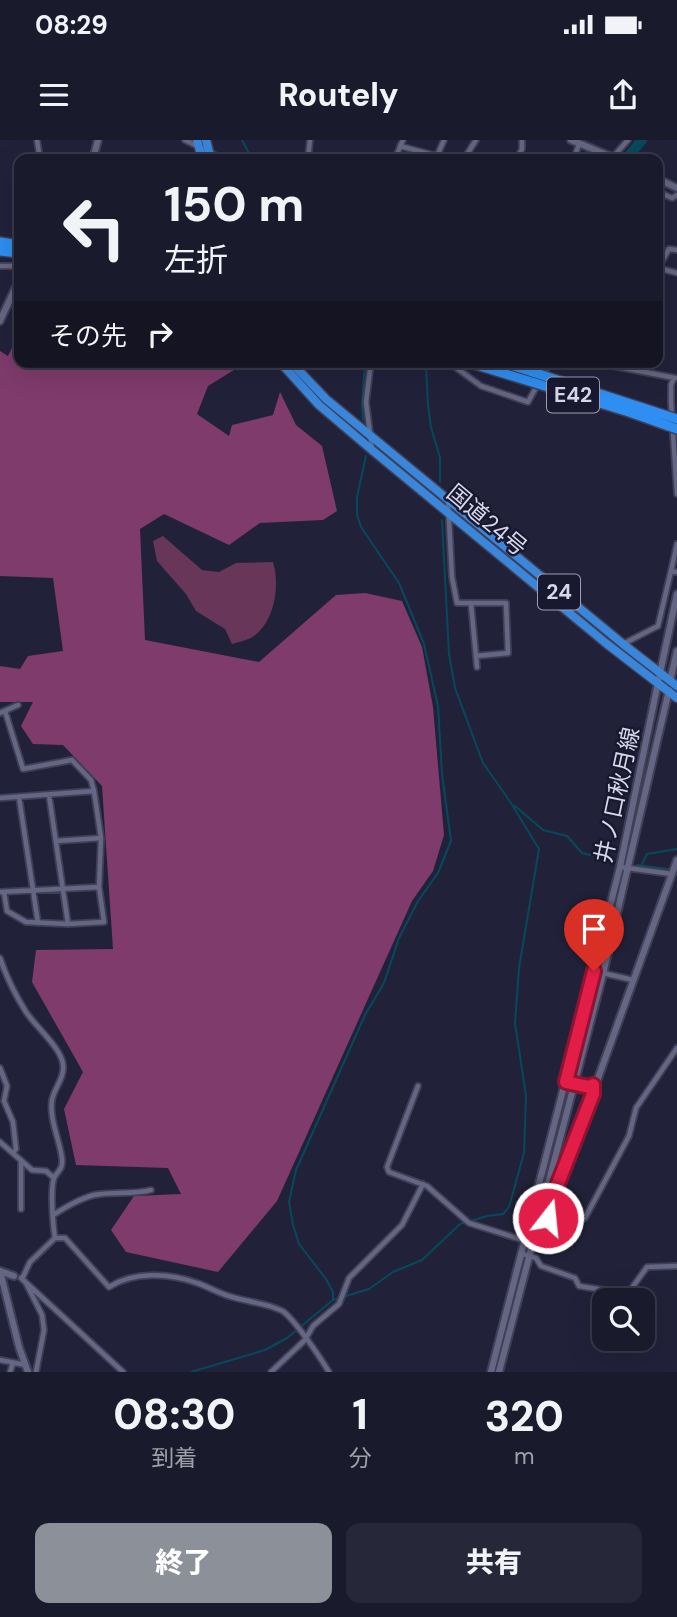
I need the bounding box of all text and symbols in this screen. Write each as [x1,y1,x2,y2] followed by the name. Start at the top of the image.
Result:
[35,8,108,42] text: 08:29
[279,74,398,116] text: Routely
[35,76,73,114] icon: menu
[604,76,642,114] icon: share
[164,172,304,236] text: 150 m
[49,182,140,273] icon: left
[164,239,228,281] text: 左折
[141,315,179,353] icon: right
[49,319,127,353] text: その先
[547,378,599,412] road number: E42
[441,478,533,562] street label: 国道24号
[538,574,580,610] road number: 24
[588,724,646,866] street label: 井ノ口秋月線
[564,899,624,971] pin
[575,910,613,948] icon: arrive
[511,1181,585,1255] position arrow
[592,1288,655,1351] map controls
[592,1288,655,1351] button: search
[113,1387,235,1442] text: 08:30
[352,1387,368,1442] text: 1
[485,1389,564,1444] text: 320
[514,1441,535,1471] text: m
[151,1443,197,1473] text: 到着
[349,1443,372,1473] text: 分
[35,1523,332,1603] button: 終了
[346,1523,642,1603] button: 共有

